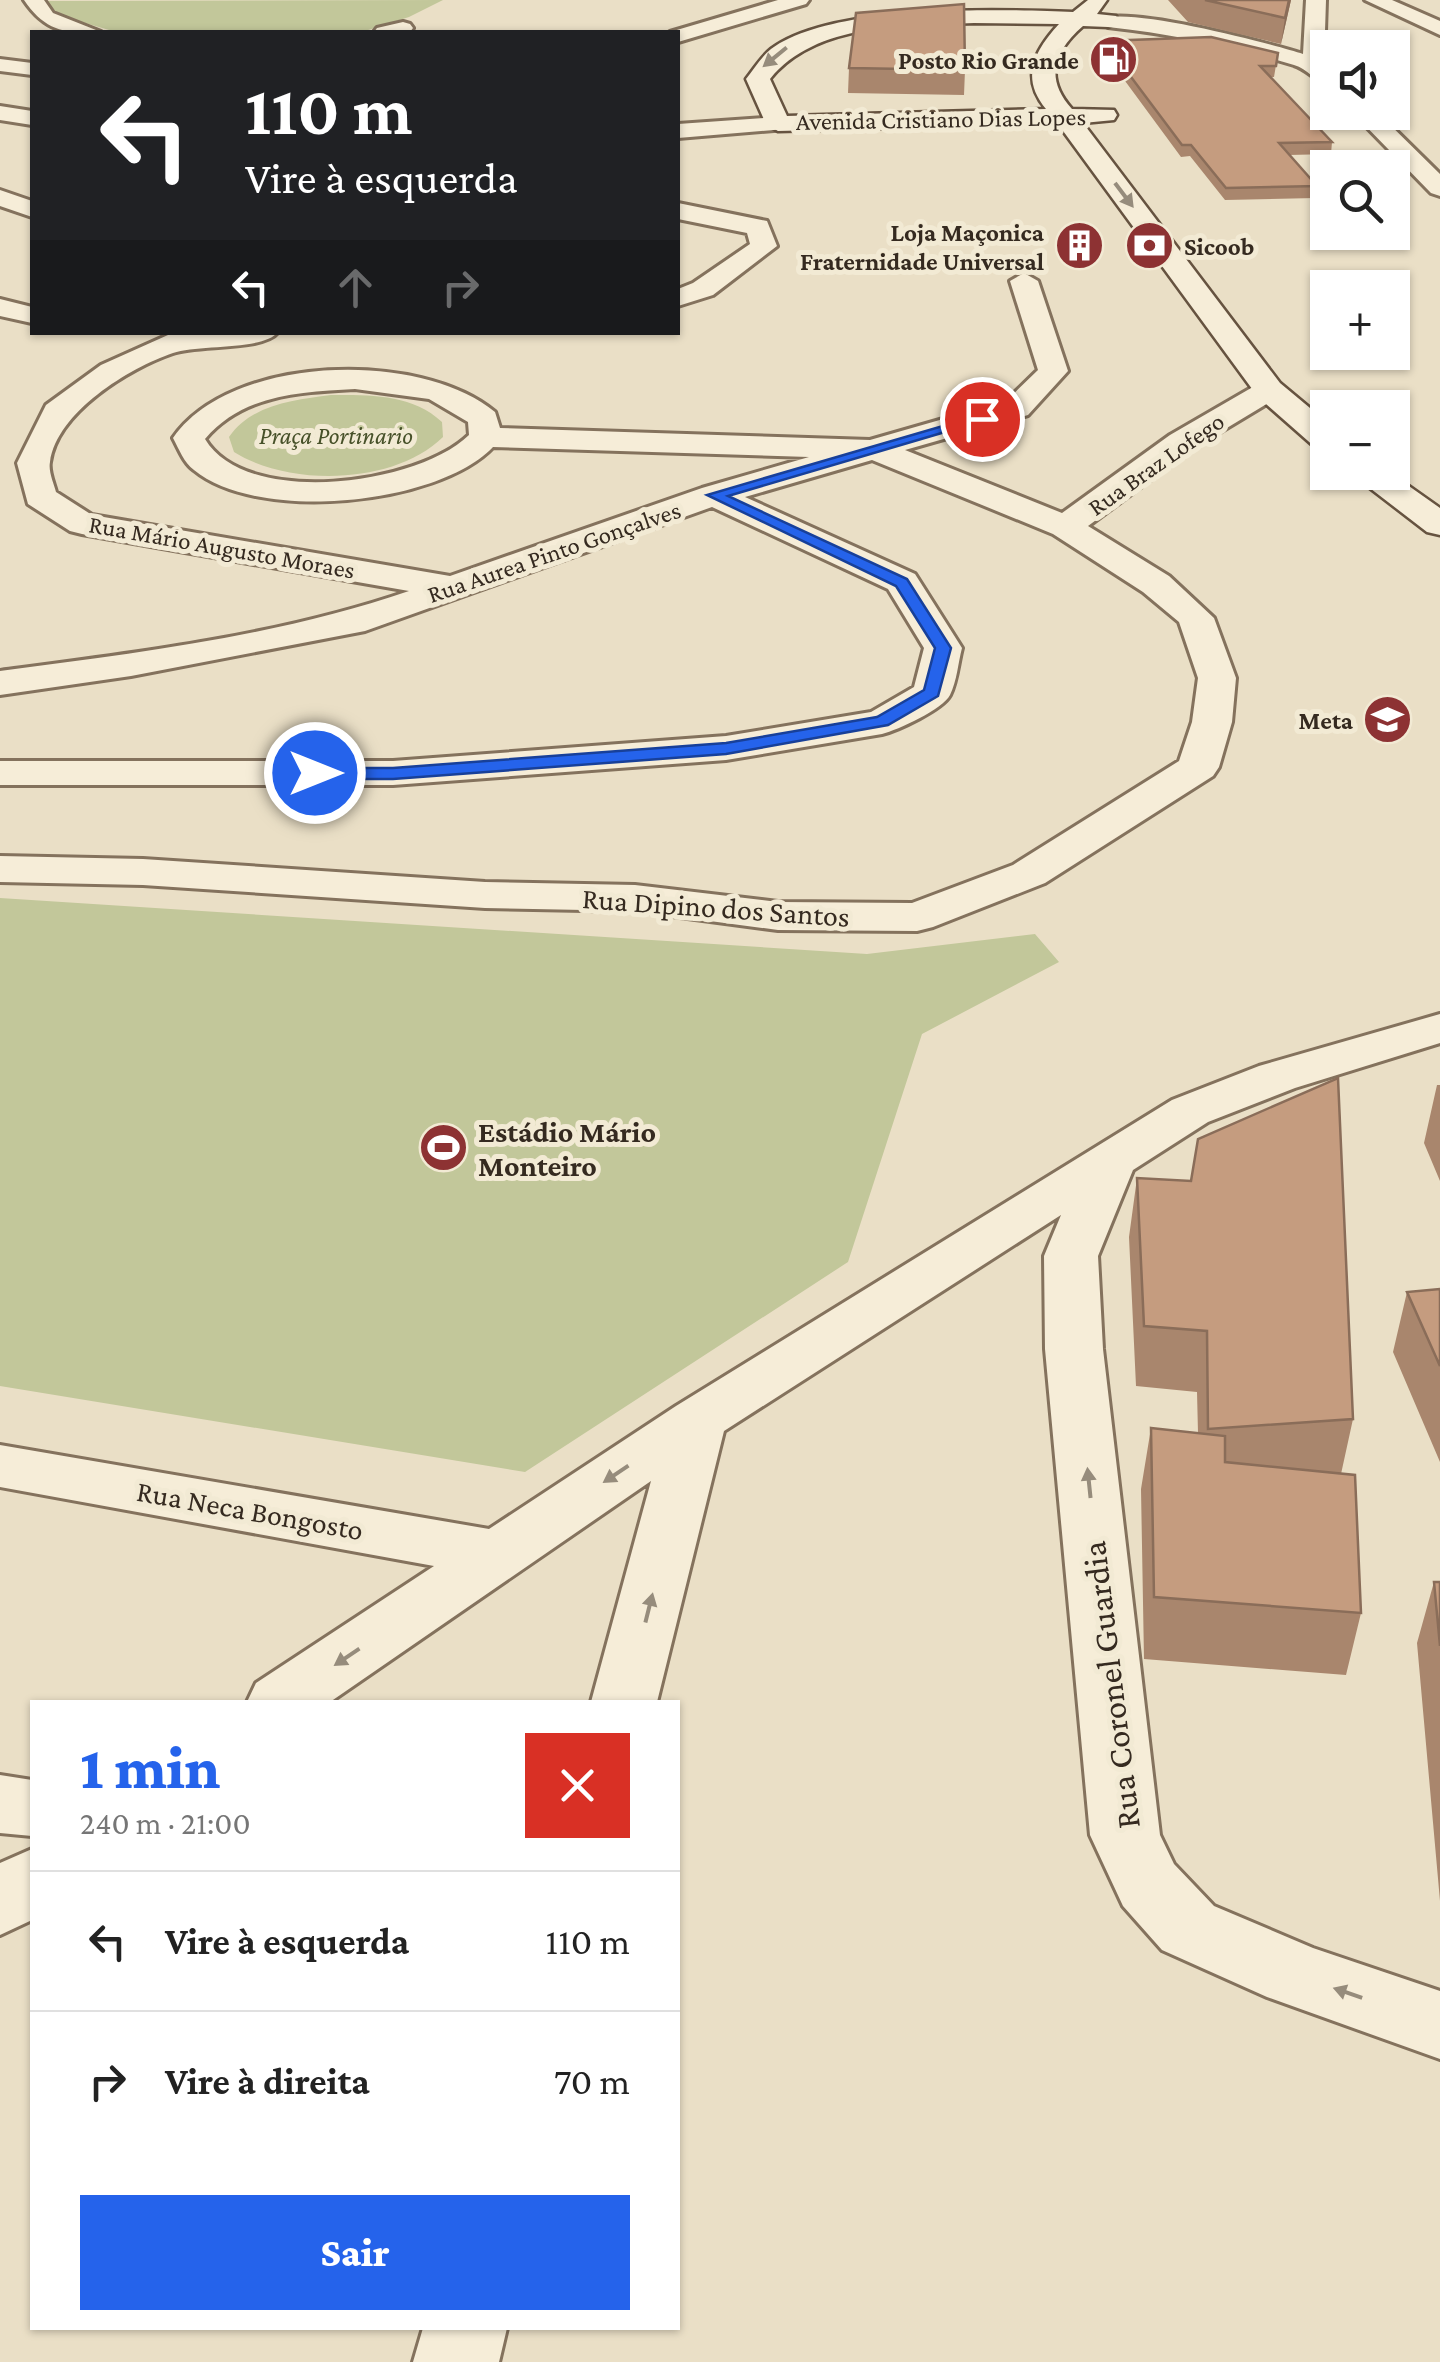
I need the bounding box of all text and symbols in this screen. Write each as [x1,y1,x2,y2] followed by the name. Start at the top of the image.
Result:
[1310,30,1410,490] map controls
[1310,30,1410,130] button: sound
[1088,34,1140,86] fuel station icon: Posto Rio Grande
[763,46,788,68] one-way arrow
[898,47,1079,74] place label: Posto Rio Grande
[80,70,210,200] icon: left
[245,71,413,149] text: 110 m
[796,103,1086,136] street label: Avenida Cristiano Dias Lopes
[1310,150,1410,250] button: search
[245,153,518,203] text: Vire à esquerda
[1113,182,1133,208] one-way arrow
[800,219,1045,275] place label: Loja Maçonica Fraternidade Universal
[1053,220,1105,272] building icon: Loja Maçonica Fraternidade Universal
[1123,220,1175,272] bank icon: Sicoob
[1184,233,1254,260] place label: Sicoob
[223,260,278,315] icon: left
[328,260,383,315] icon: ahead
[433,260,488,315] icon: right
[1310,270,1410,370] button: +
[940,377,1025,462] pin
[1310,390,1410,490] button: −
[955,392,1010,447] icon: arrive
[1083,407,1230,522] street label: Rua Braz Lofego
[259,422,413,450] park label: Praça Portinario
[424,496,684,609] street label: Rua Aurea Pinto Gonçalves
[87,510,357,585] street label: Rua Mário Augusto Moraes
[1362,694,1414,746] school or university icon: Meta
[1299,707,1354,734] place label: Meta
[263,721,367,825] position arrow
[581,881,851,934] street label: Rua Dipino dos Santos
[478,1115,656,1182] place label: Estádio Mário Monteiro
[417,1122,469,1174] sports icon: Estádio Mário Monteiro
[603,1464,630,1483] one-way arrow
[1080,1467,1096,1499] one-way arrow
[134,1474,366,1547] street label: Rua Neca Bongosto
[1074,1539,1148,1831] street label: Rua Coronel Guardia
[641,1592,657,1623] one-way arrow
[334,1647,361,1666] one-way arrow
[525,1733,630,1838] button: close
[80,1734,220,1801] text: 1 min
[80,1805,250,1841] text: 240 m · 21:00
[80,1914,135,1969] icon: left
[165,1920,409,1962] text: Vire à esquerda
[546,1920,630,1962] text: 110 m
[1332,1985,1362,2000] one-way arrow
[80,2054,135,2109] icon: right
[165,2060,370,2102] text: Vire à direita
[554,2060,630,2102] text: 70 m
[80,2195,630,2310] button: Sair

